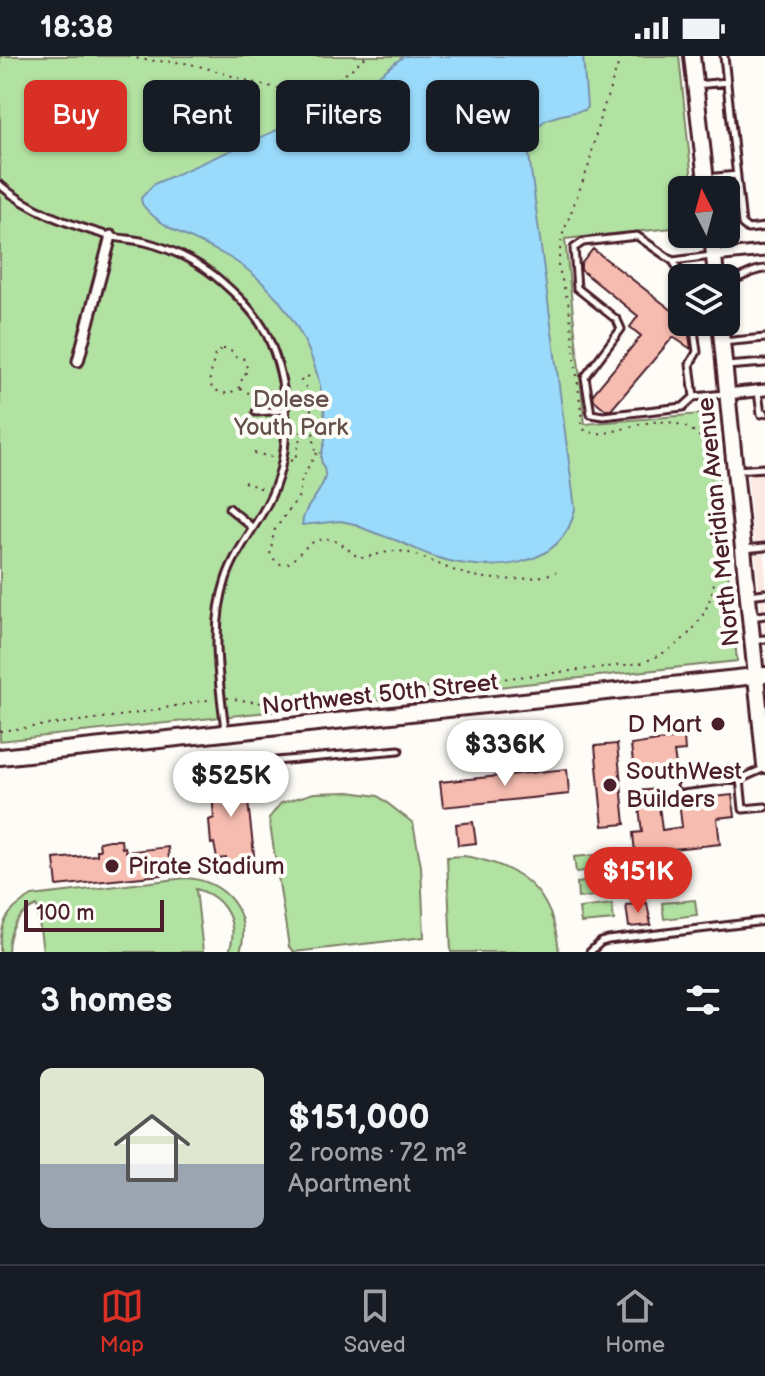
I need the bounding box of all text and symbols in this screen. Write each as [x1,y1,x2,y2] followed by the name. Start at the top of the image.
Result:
[40,10,113,46] text: 18:38
[24,80,127,152] chip: Buy
[143,80,260,152] chip: Rent
[276,80,410,152] chip: Filters
[426,80,539,152] chip: New
[668,176,740,248] north arrow
[668,176,740,336] map controls
[668,264,740,336] button: layers
[233,385,348,442] park label: Dolese Youth Park
[691,396,746,648] street label: North Meridian Avenue
[261,668,500,721] street label: Northwest 50th Street
[627,710,703,739] place label: D Mart
[709,715,727,733] marker: D Mart
[449,720,561,788] pin: $336K
[465,730,545,761] text: $336K
[175,751,287,819] pin: $525K
[626,757,743,814] place label: SouthWest Builders
[191,761,271,792] text: $525K
[601,776,619,794] marker: SouthWest Builders
[582,847,694,915] pin: $151K
[128,852,285,881] place label: Pirate Stadium
[103,857,121,875] marker: Pirate Stadium
[602,857,674,888] text: $151K
[24,896,164,932] scale bar
[36,900,95,927] text: 100 m
[681,978,725,1022] icon: filters
[40,980,172,1021] text: 3 homes
[288,1097,430,1138] text: $151,000
[104,1100,200,1196] icon: home
[288,1138,467,1169] text: 2 rooms · 72 m²
[288,1169,411,1200] text: Apartment
[100,1284,144,1359] tab: Map
[344,1284,406,1359] tab: Saved
[605,1284,665,1359] tab: Home

